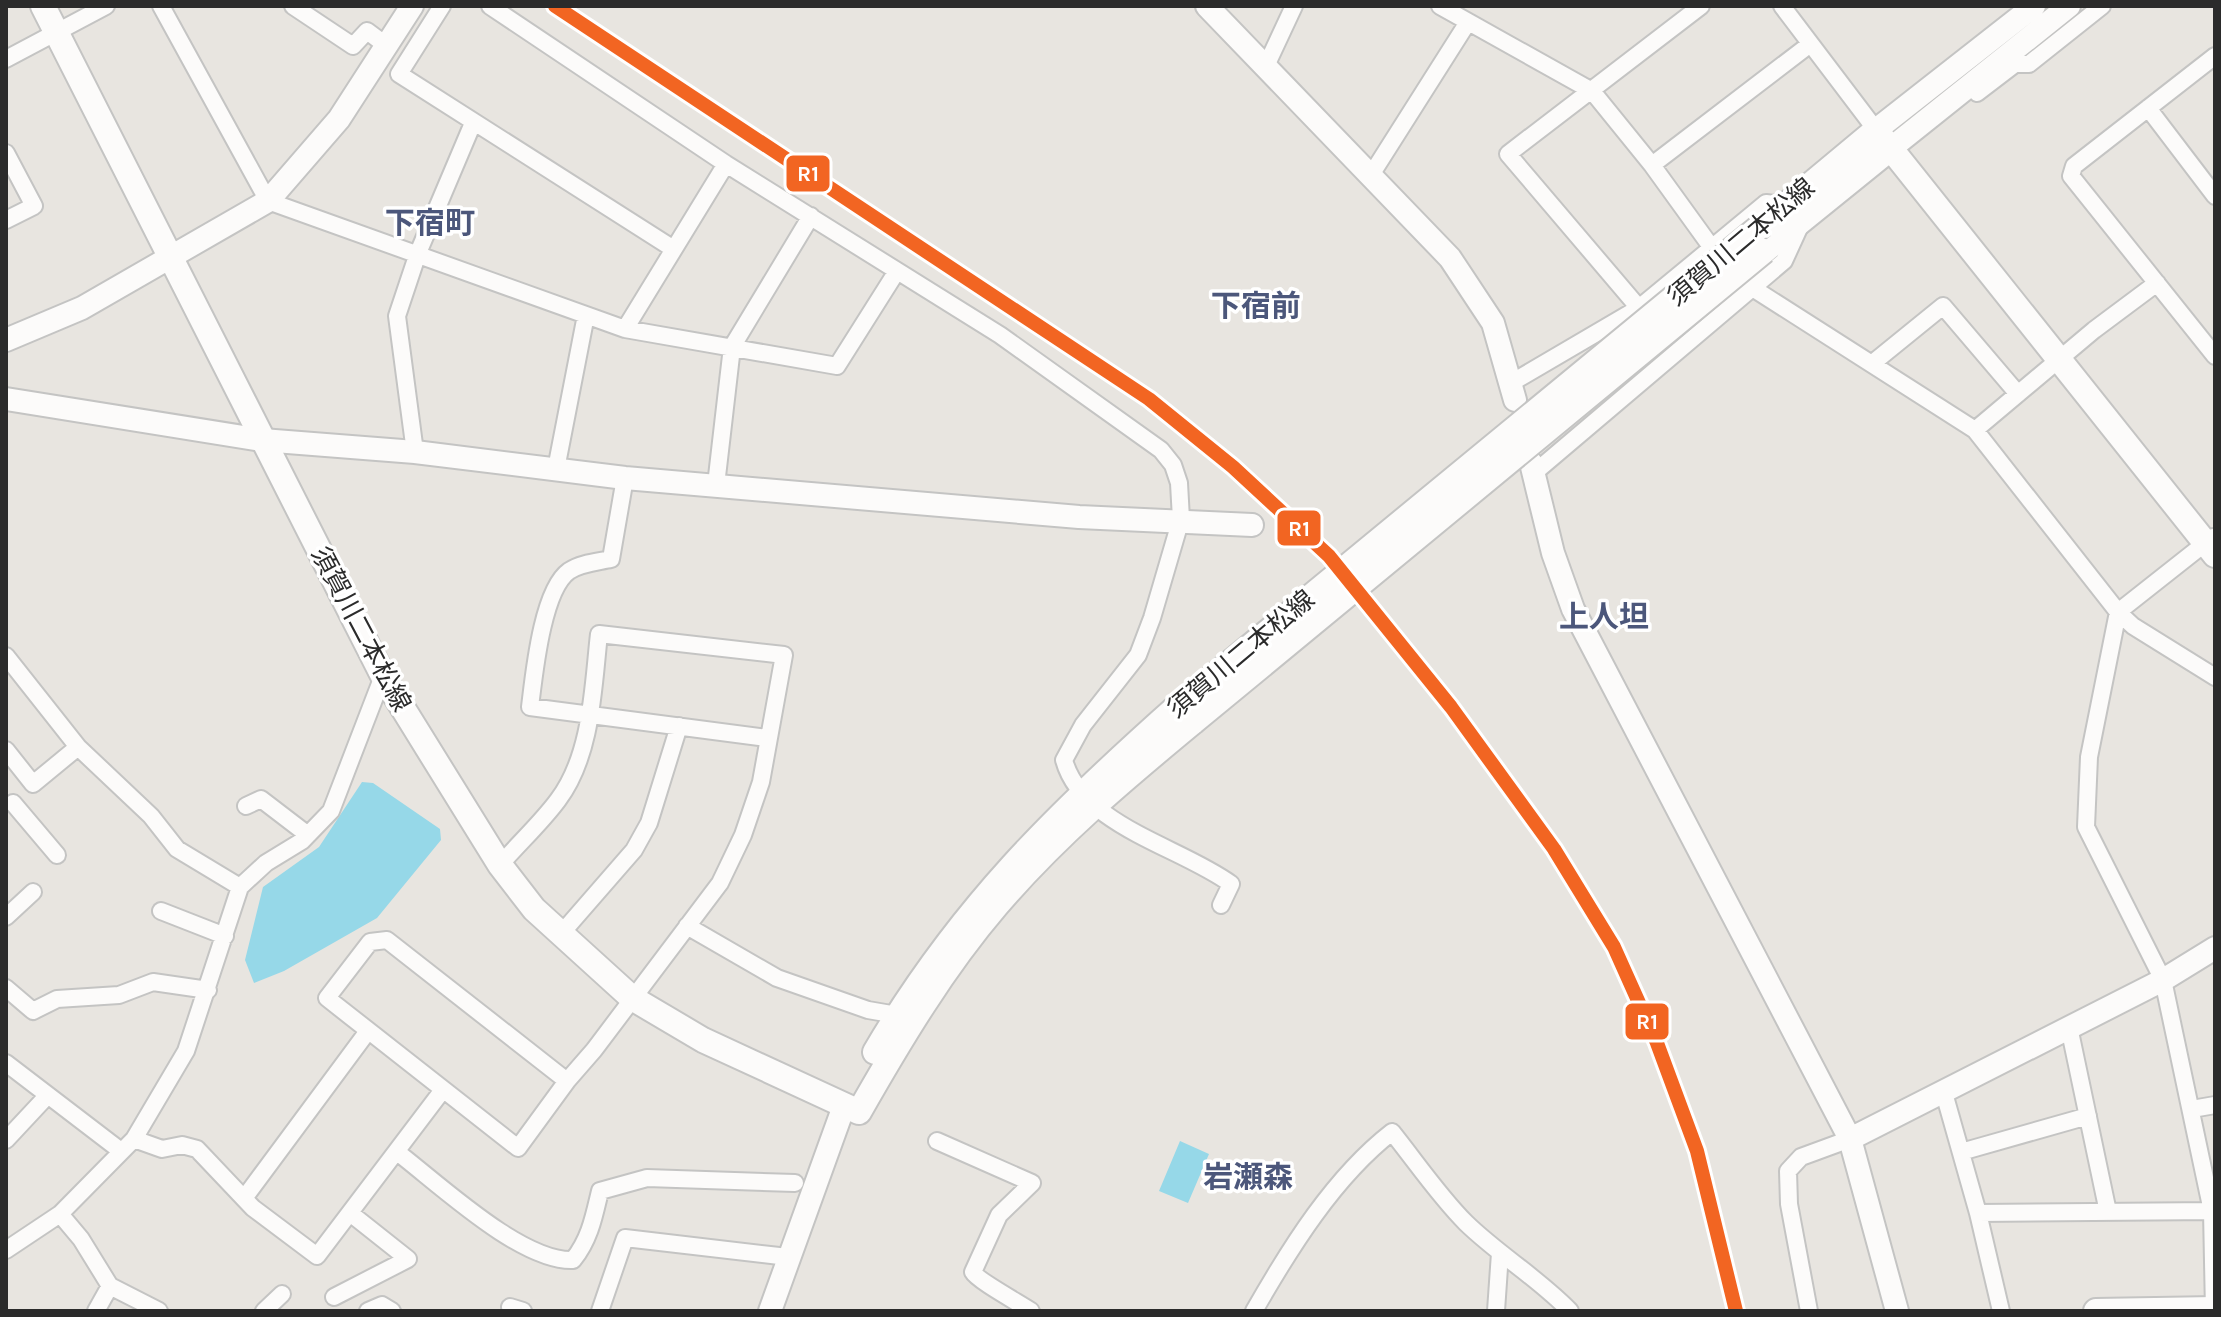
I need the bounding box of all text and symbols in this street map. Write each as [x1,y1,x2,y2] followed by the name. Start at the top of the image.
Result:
[785,154,831,193] line badge: R1
[797,161,819,187] text: R1
[1661,172,1821,312] street label: 須賀川二本松線
[385,205,475,241] district label: 下宿町
[1211,288,1301,324] district label: 下宿前
[1276,509,1322,547] line badge: R1
[1288,516,1310,542] text: R1
[305,541,417,717] street label: 須賀川二本松線
[1161,584,1321,724] street label: 須賀川二本松線
[1559,599,1649,635] district label: 上人坦
[1624,1002,1670,1041] line badge: R1
[1636,1009,1658,1035] text: R1
[1203,1159,1293,1195] district label: 岩瀬森

